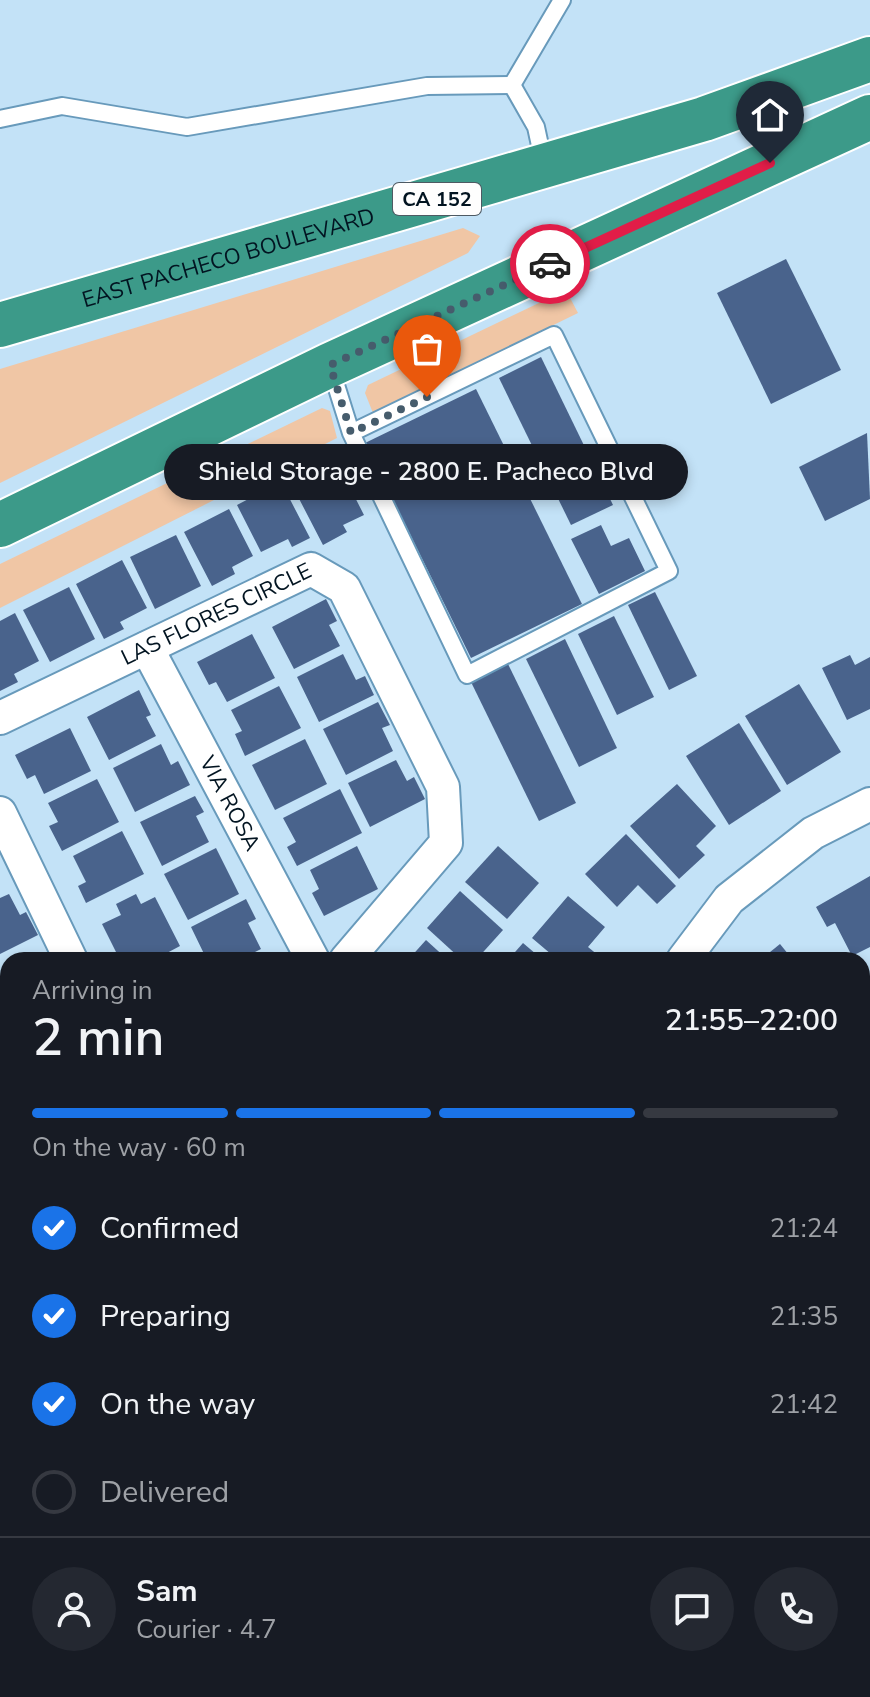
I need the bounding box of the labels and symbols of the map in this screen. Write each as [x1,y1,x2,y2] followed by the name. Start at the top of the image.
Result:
[736,81,804,163] pin
[393,183,481,215] road number: CA 152
[79,201,378,315] street label: EAST PACHECO BOULEVARD
[510,224,590,304] courier
[393,315,461,397] pin
[165,445,689,501] callout: Shield Storage - 2800 E. Pacheco Blvd
[116,556,317,673] street label: LAS FLORES CIRCLE
[192,750,267,856] street label: VIA ROSA

